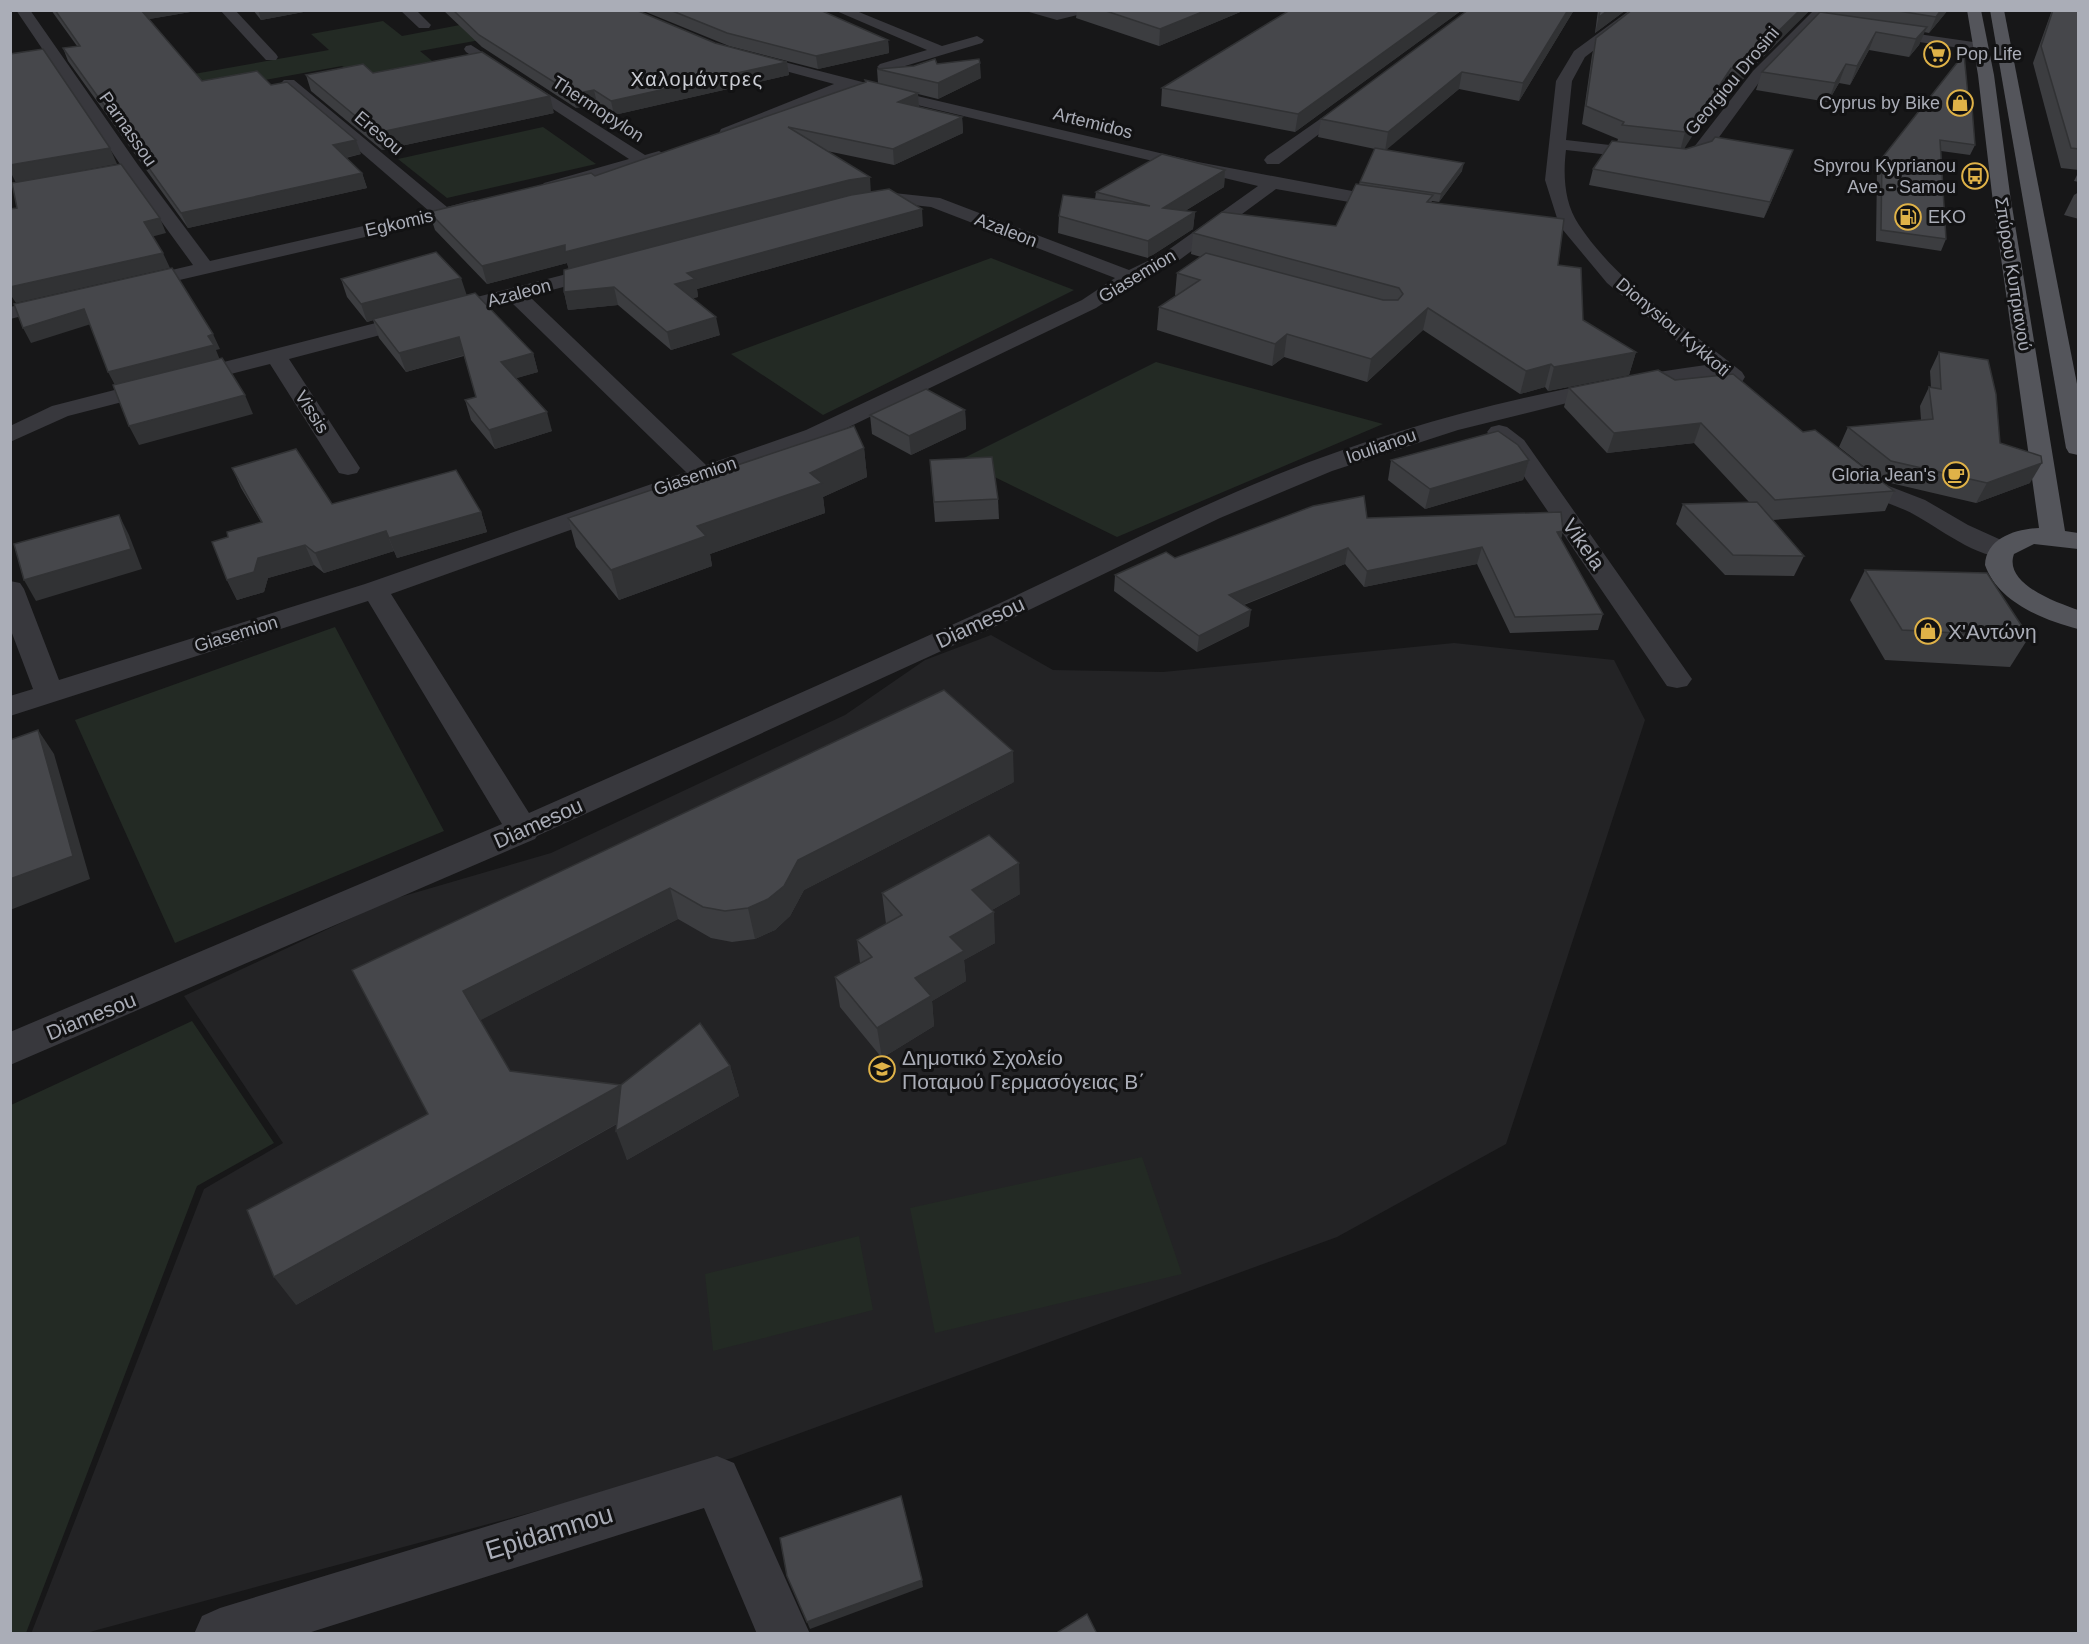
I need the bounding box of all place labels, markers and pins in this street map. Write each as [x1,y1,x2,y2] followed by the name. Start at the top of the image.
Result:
[1922,39,1952,69] supermarket icon: Pop Life
[1956,44,2022,64] place label: Pop Life
[1945,88,1975,118] shop icon: Cyprus by Bike
[1819,93,1940,113] place label: Cyprus by Bike
[1813,156,1956,197] place label: Spyrou Kyprianou Ave. - Samou
[1960,161,1990,191] bus stop icon: Spyrou Kyprianou Ave. - Samou
[1893,202,1923,232] fuel station icon: EKO
[1928,207,1966,227] place label: EKO
[1941,460,1971,490] cafe icon: Gloria Jean's
[1832,465,1936,485] place label: Gloria Jean's
[1913,616,1943,646] shop icon: Χ'Αντώνη
[1948,620,2037,643] place label: Χ'Αντώνη
[902,1046,1145,1093] place label: Δημοτικό Σχολείο Ποταμού Γερμασόγειας Β΄
[867,1054,897,1084] school or university icon: Δημοτικό Σχολείο Ποταμού Γερμασόγειας Β΄

